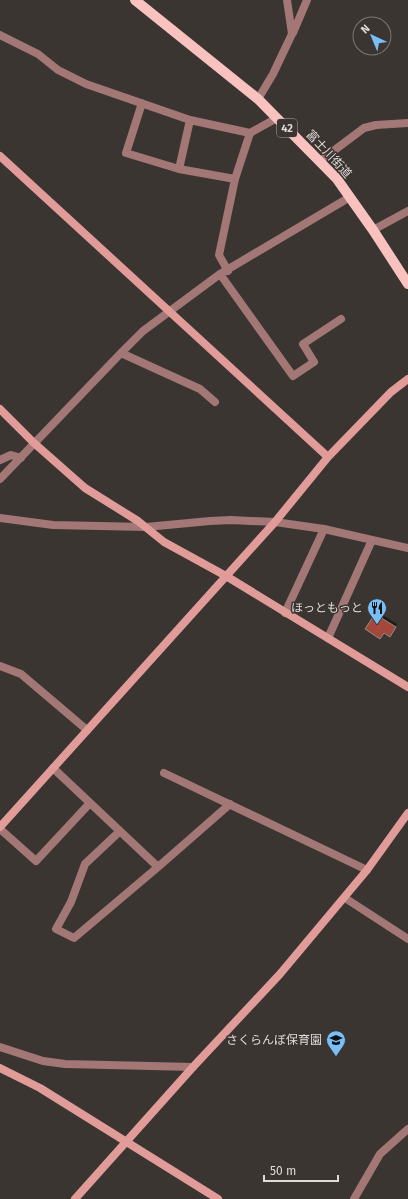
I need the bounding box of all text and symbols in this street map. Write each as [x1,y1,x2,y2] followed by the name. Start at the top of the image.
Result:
[352,16,392,56] north arrow
[358,22,373,36] text: N
[277,119,297,137] road number: 42
[303,127,355,181] street label: 富士川街道
[366,597,388,625] restaurant icon: ほっともっと
[291,601,363,615] place label: ほっともっと
[325,1029,347,1057] school or university icon: さくらんぼ保育園
[226,1033,322,1047] place label: さくらんぼ保育園
[264,1157,338,1183] scale bar
[270,1164,296,1178] text: 50 m

